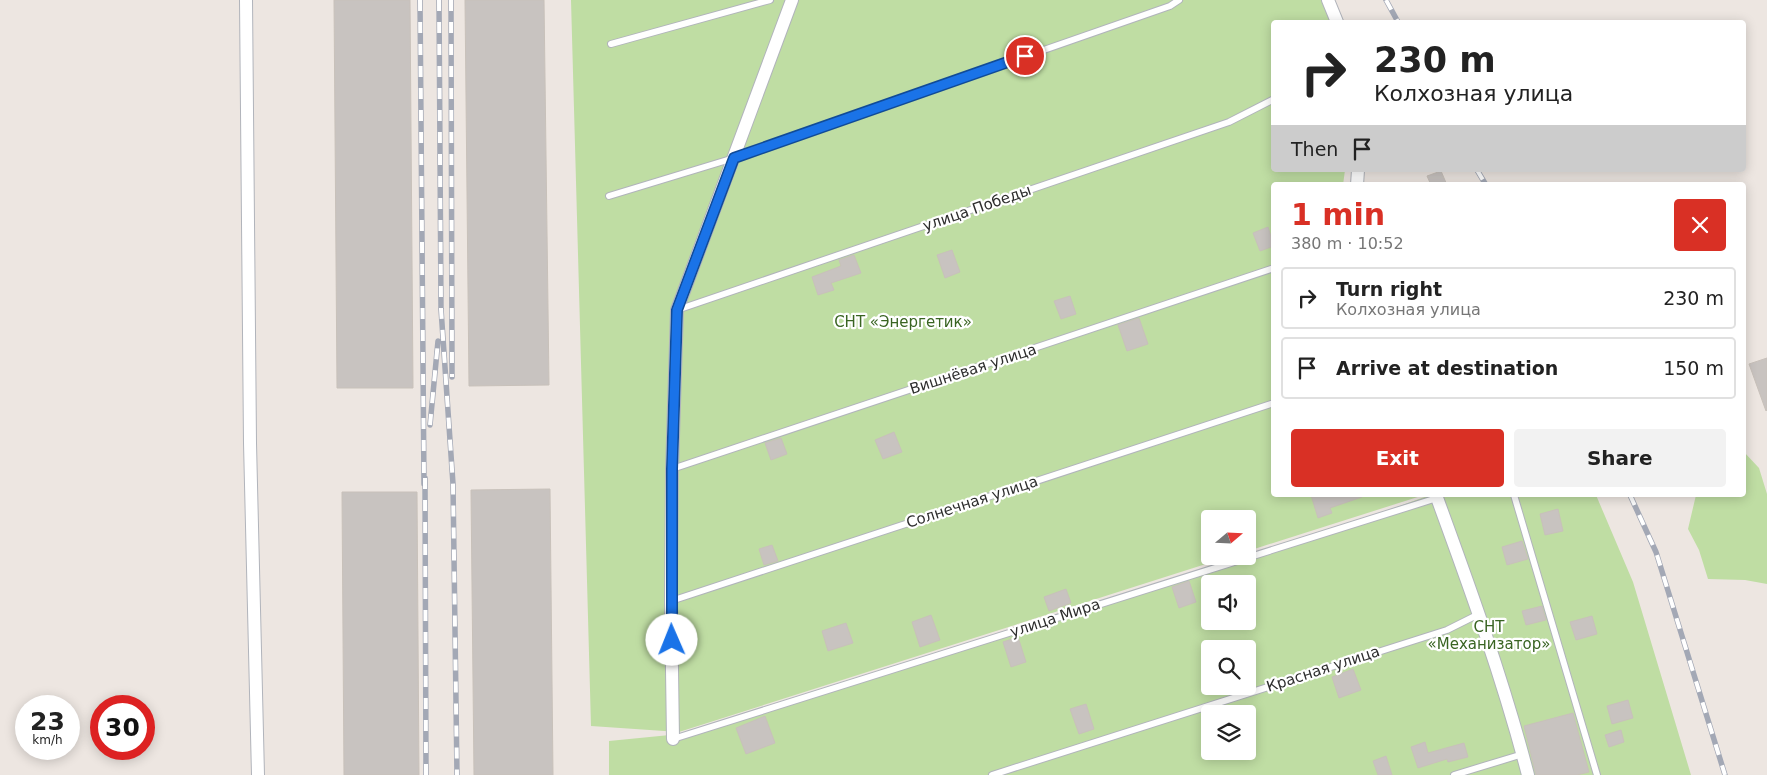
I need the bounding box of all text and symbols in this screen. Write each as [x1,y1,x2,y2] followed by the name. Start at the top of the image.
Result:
[1004,35,1046,77] pin
[1291,40,1356,105] icon: right
[1374,40,1496,80] text: 230 m
[1011,42,1039,70] icon: arrive
[1374,81,1573,106] text: Колхозная улица
[1348,135,1376,163] icon: arrive
[1291,138,1338,160] text: Then
[920,181,1034,235] street label: улица Победы
[1291,197,1385,232] text: 1 min
[1674,199,1726,251] button: close
[1291,234,1404,253] text: 380 m · 10:52
[1336,278,1442,300] text: Turn right
[1293,284,1321,312] icon: right
[1663,287,1724,309] text: 230 m
[1336,300,1481,319] text: Колхозная улица
[834,313,972,331] park label: СНТ «Энергетик»
[907,340,1039,398] street label: Вишнёвая улица
[1293,354,1321,382] icon: arrive
[1336,357,1558,379] text: Arrive at destination
[1663,357,1724,379] text: 150 m
[1291,429,1504,487] button: Exit
[1514,429,1726,487] button: Share
[904,472,1040,532] street label: Солнечная улица
[1201,510,1256,565] north arrow
[1201,510,1256,760] map controls
[1201,575,1256,630] button: sound
[1008,595,1102,641] street label: улица Мира
[645,613,697,665] position arrow
[1428,618,1550,653] park label: СНТ «Механизатор»
[1201,640,1256,695] button: search
[1264,642,1382,696] street label: Красная улица
[90,695,155,760] speed limit sign: 30
[1201,705,1256,760] button: layers
[30,707,65,736] text: 23
[32,733,63,747] text: km/h

